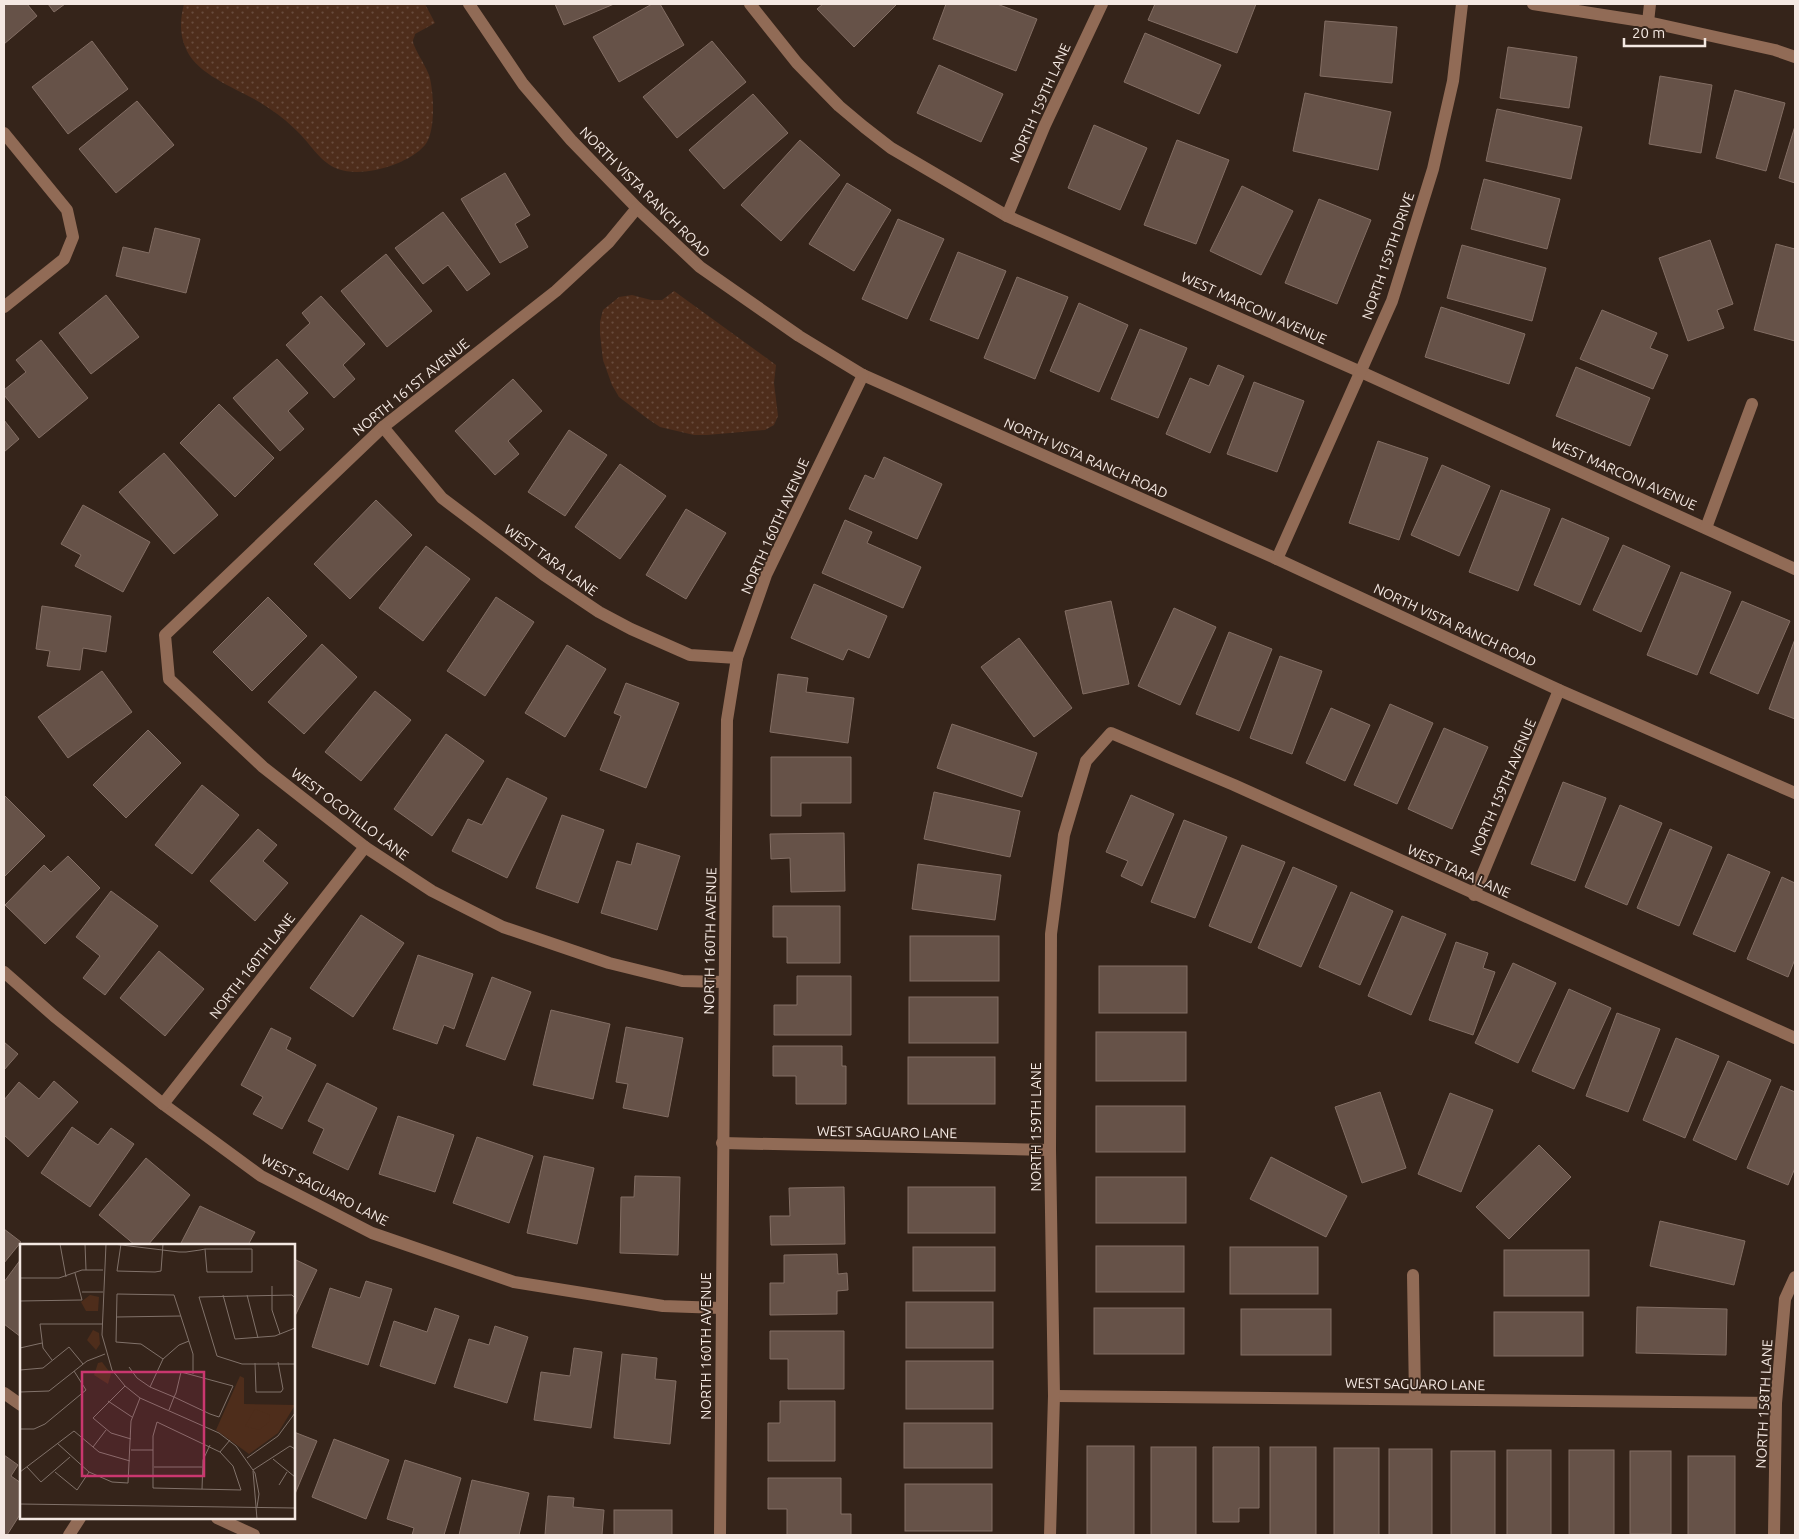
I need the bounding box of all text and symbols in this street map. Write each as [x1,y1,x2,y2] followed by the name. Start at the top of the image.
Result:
[1624,15,1705,47] scale bar
[1632,24,1665,41] text: 20 m
[1006,41,1074,165] street label: NORTH 159TH LANE
[577,124,714,261] street label: NORTH VISTA RANCH ROAD
[1359,190,1417,322] street label: NORTH 159TH DRIVE
[1179,269,1329,347] street label: WEST MARCONI AVENUE
[350,335,472,439] street label: NORTH 161ST AVENUE
[1002,415,1170,501] street label: NORTH VISTA RANCH ROAD
[1549,435,1699,513] street label: WEST MARCONI AVENUE
[738,455,812,597] street label: NORTH 160TH AVENUE
[501,521,601,599] street label: WEST TARA LANE
[1371,580,1539,670] street label: NORTH VISTA RANCH ROAD
[1467,716,1539,858] street label: NORTH 159TH AVENUE
[288,765,412,863] street label: WEST OCOTILLO LANE
[1405,841,1513,901] street label: WEST TARA LANE
[701,867,719,1015] street label: NORTH 160TH AVENUE
[206,910,298,1022] street label: NORTH 160TH LANE
[1028,1062,1044,1192] street label: NORTH 159TH LANE
[817,1123,958,1141] street label: WEST SAGUARO LANE
[259,1151,391,1229] street label: WEST SAGUARO LANE
[20,1244,295,1519] inset map
[698,1272,714,1420] street label: NORTH 160TH AVENUE
[1753,1339,1775,1469] street label: NORTH 158TH LANE
[1345,1375,1486,1393] street label: WEST SAGUARO LANE

